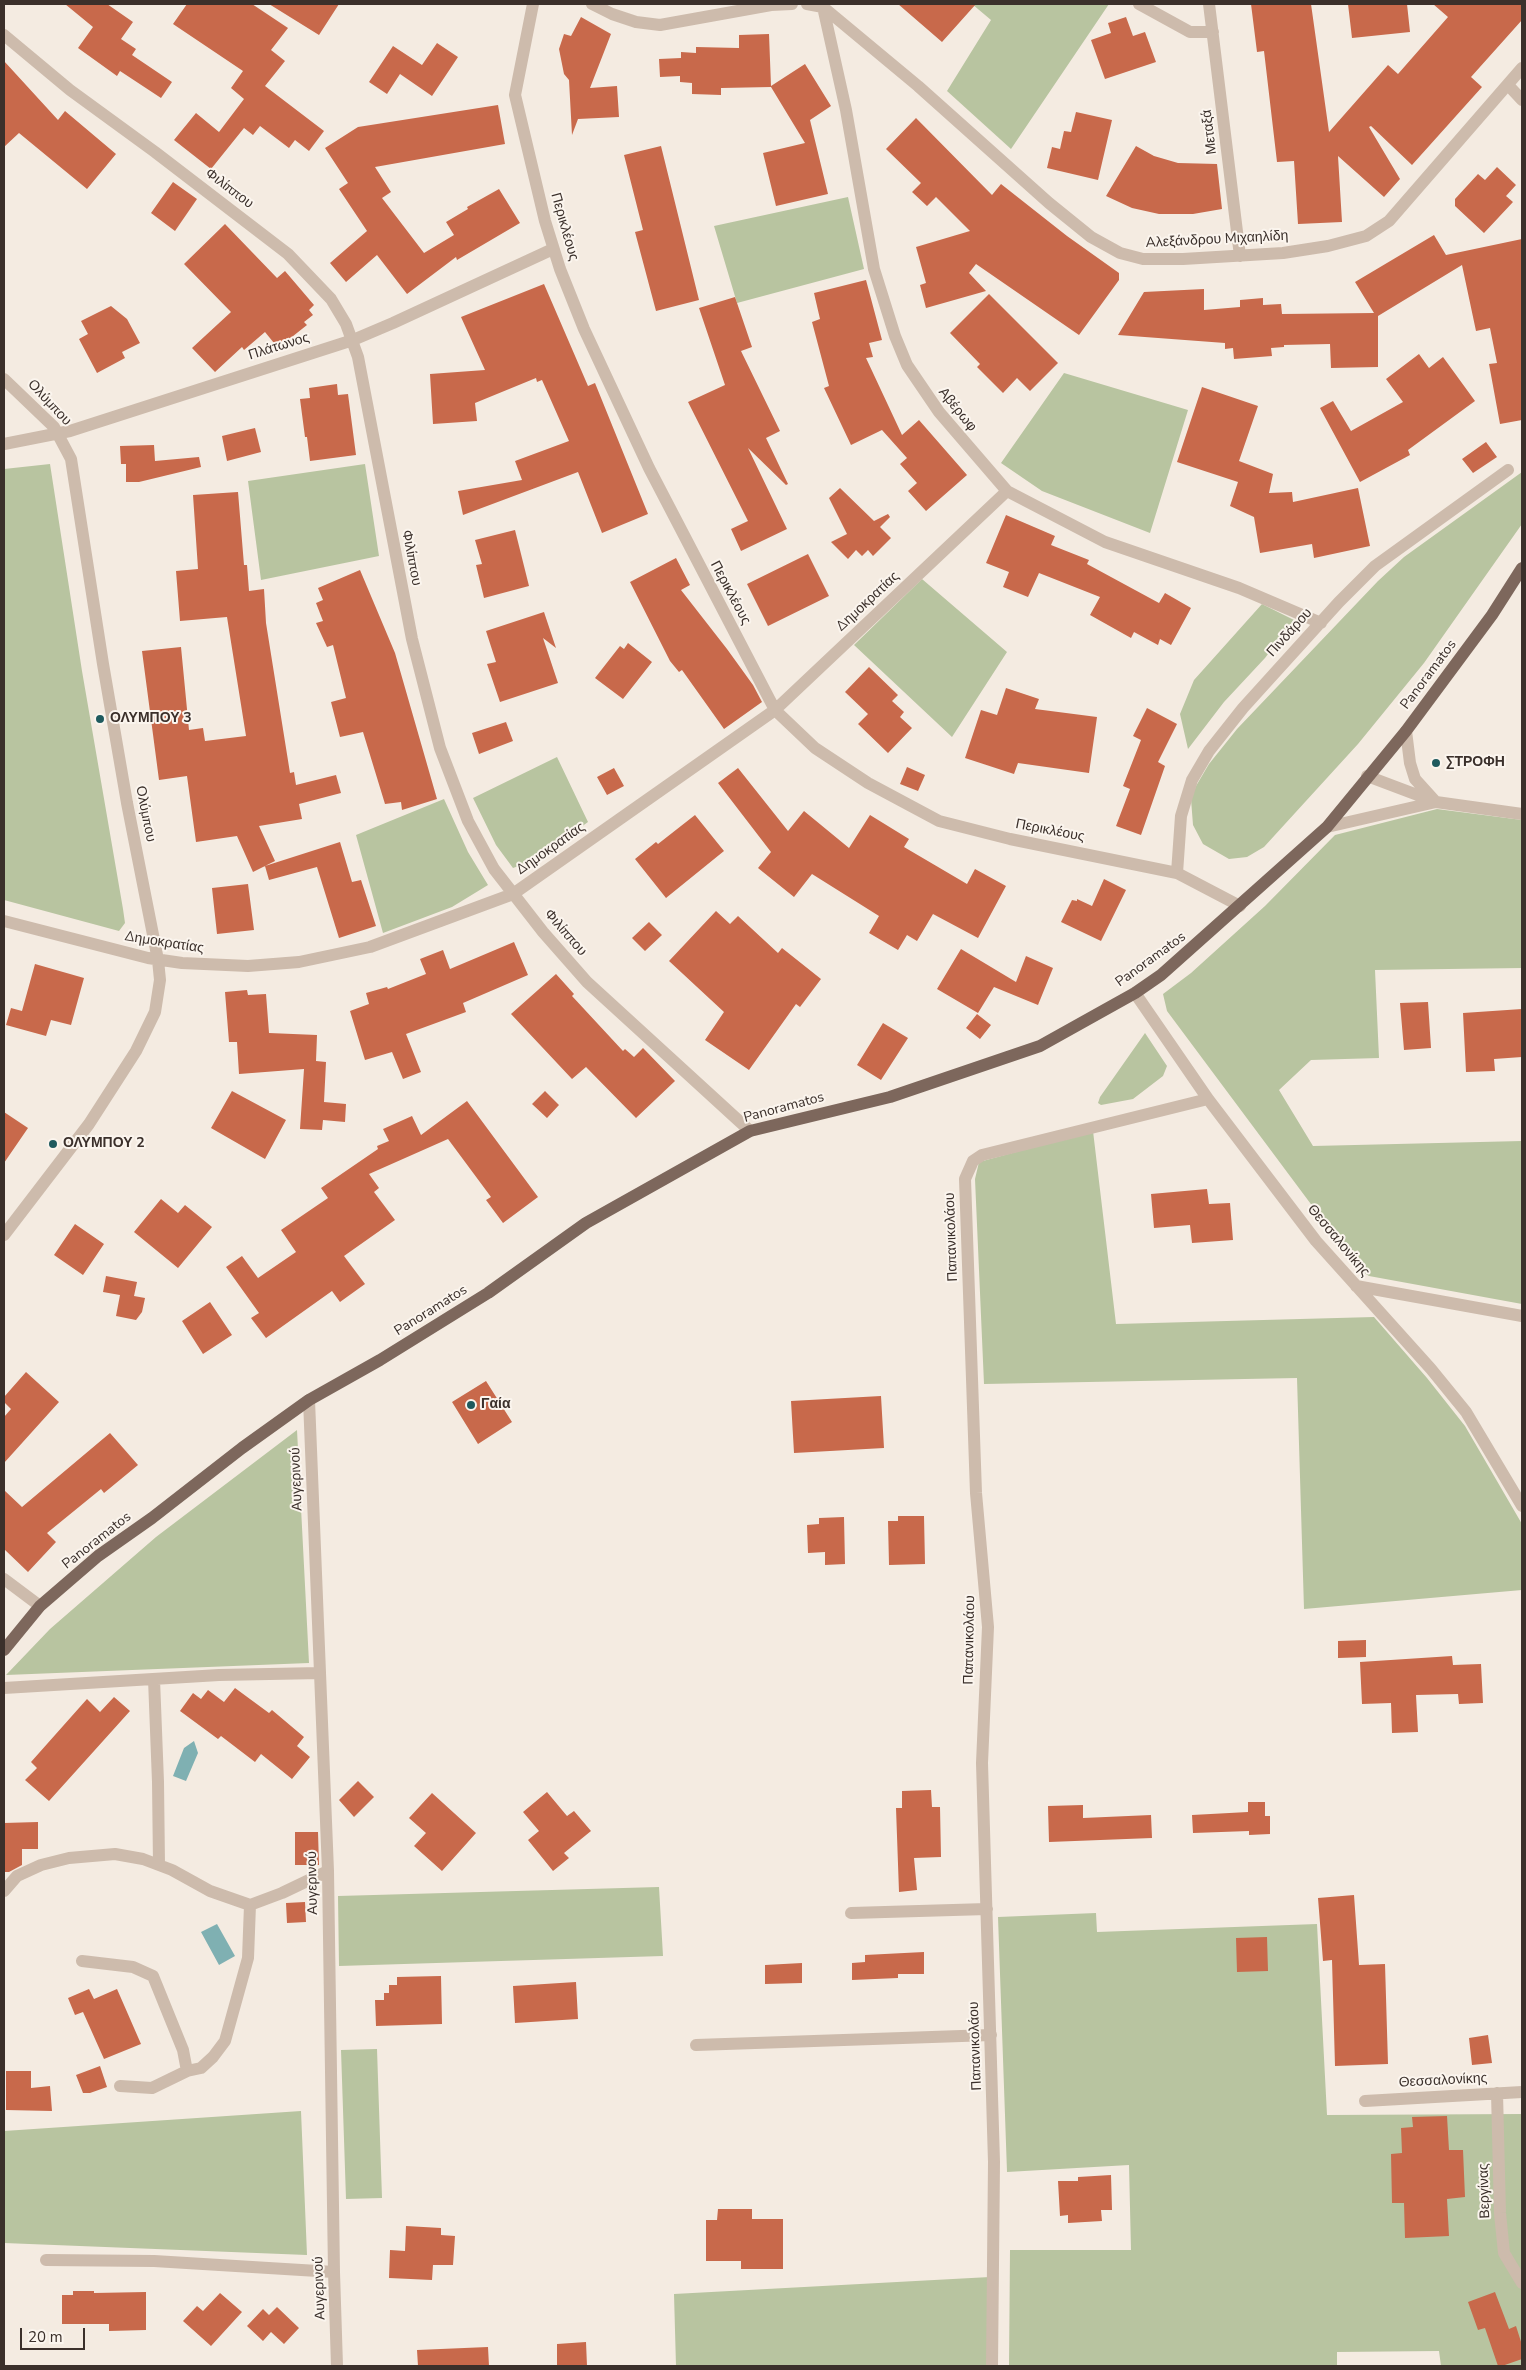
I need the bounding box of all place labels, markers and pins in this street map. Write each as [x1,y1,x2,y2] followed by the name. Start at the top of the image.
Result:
[110,711,192,727] place label: ΟΛΥΜΠΟΥ 3
[94,713,106,725] marker: ΟΛΥΜΠΟΥ 3
[1446,755,1505,771] place label: ΣΤΡΟΦΗ
[1430,757,1442,769] marker: ΣΤΡΟΦΗ
[63,1136,145,1152] place label: ΟΛΥΜΠΟΥ 2
[47,1138,59,1150] marker: ΟΛΥΜΠΟΥ 2
[481,1397,511,1413] place label: Γαία
[465,1399,477,1411] marker: Γαία

